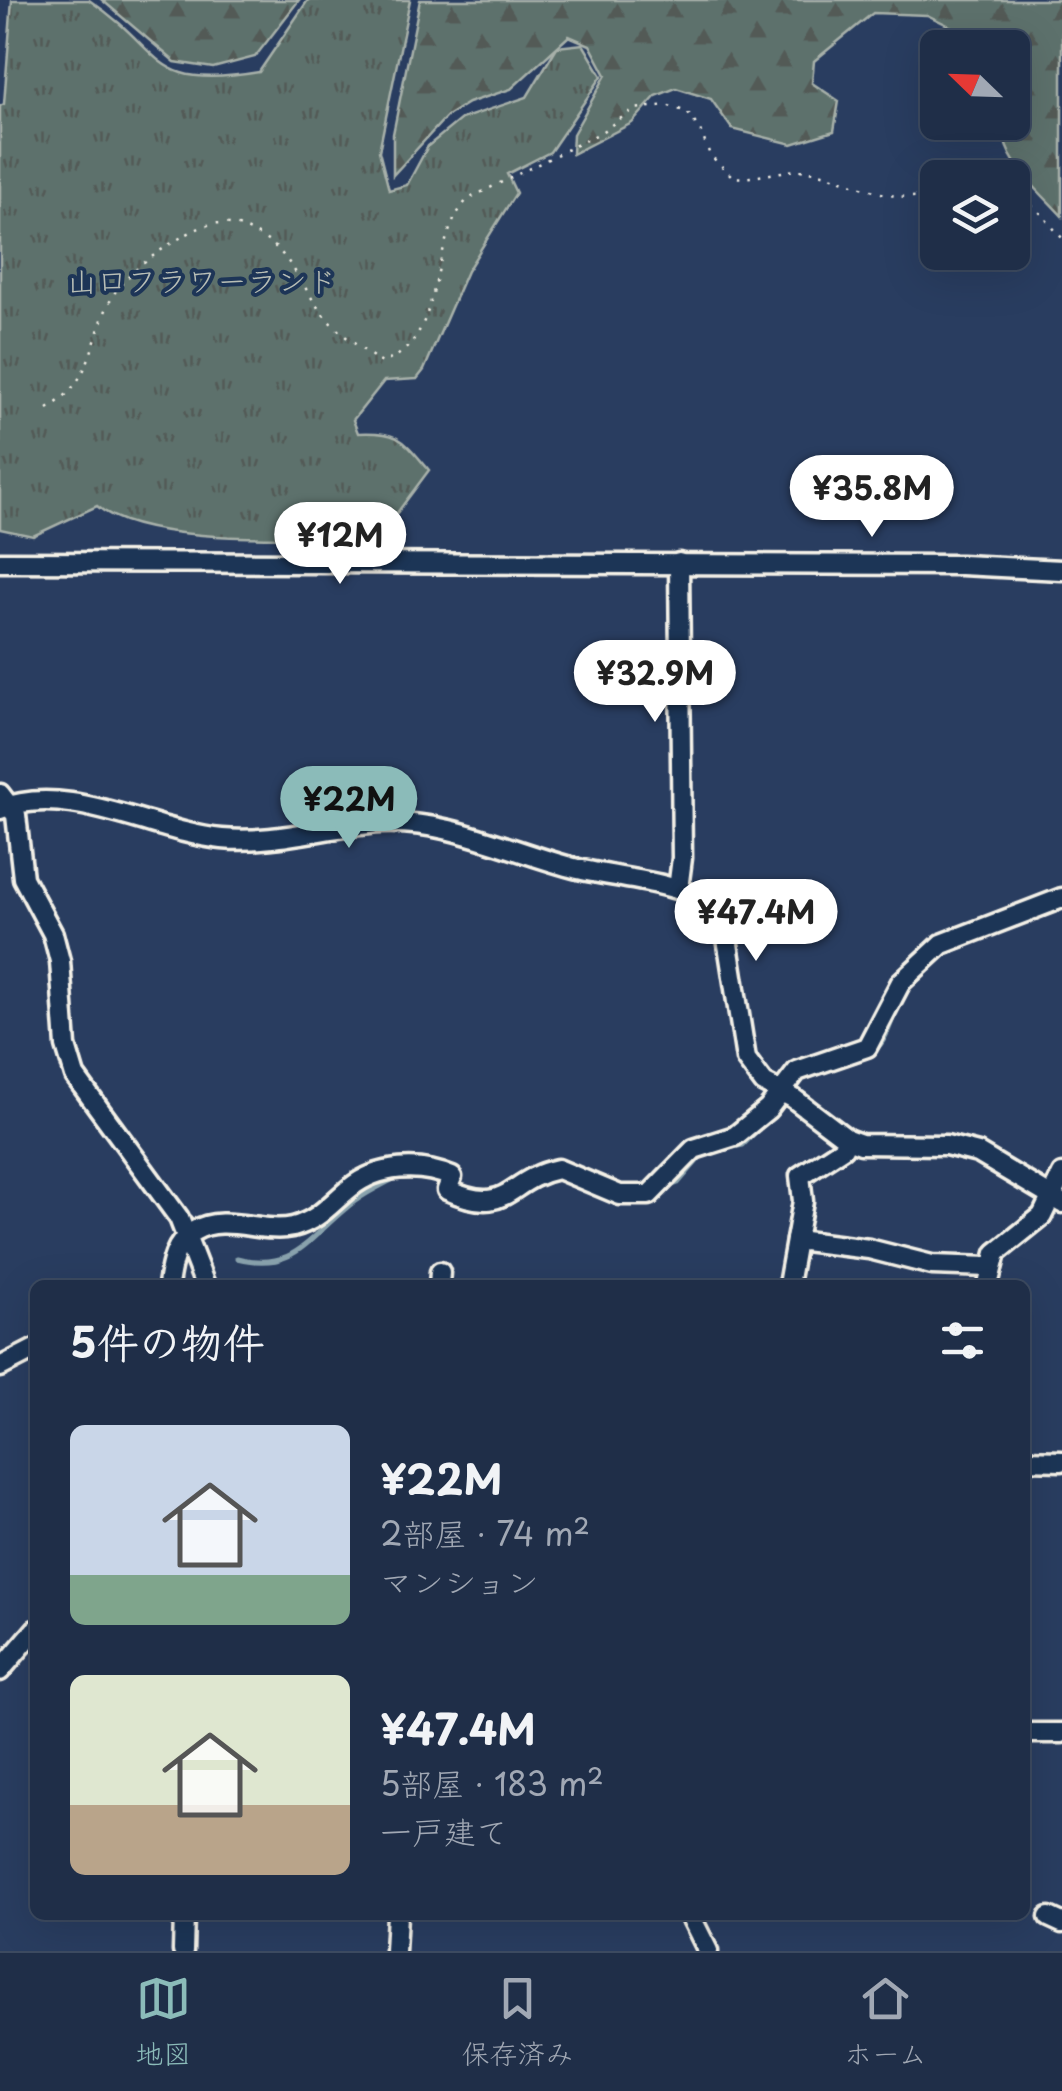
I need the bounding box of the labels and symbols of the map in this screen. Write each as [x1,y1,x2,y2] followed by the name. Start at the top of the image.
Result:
[920,30,1030,140] north arrow
[67,257,337,302] park label: 山口フラワーランド
[791,455,953,540] pin: ¥35.8M
[281,502,399,587] pin: ¥12M
[574,640,736,725] pin: ¥32.9M
[290,766,408,851] pin: ¥22M
[675,879,837,964] pin: ¥47.4M

